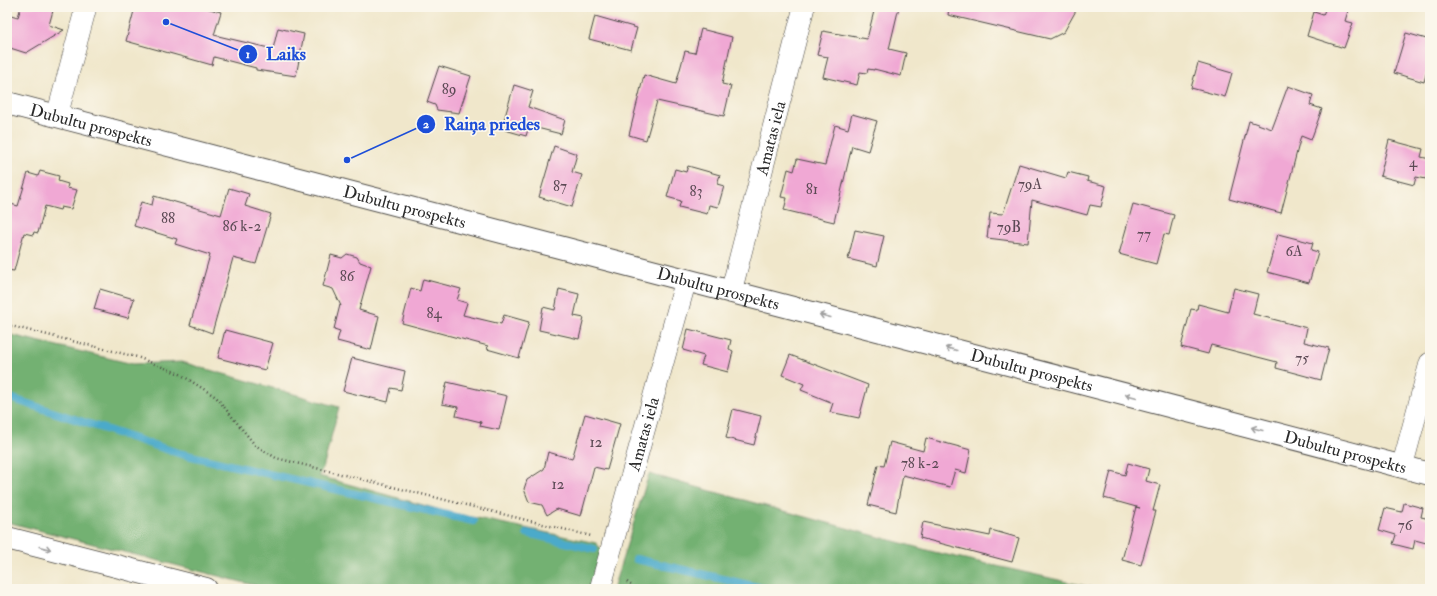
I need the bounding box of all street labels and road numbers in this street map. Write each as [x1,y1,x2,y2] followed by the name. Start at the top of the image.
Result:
[751,98,791,178] street label: Amatas iela
[28,99,155,151] street label: Dubultu prospekts
[341,181,468,233] street label: Dubultu prospekts
[655,263,782,315] street label: Dubultu prospekts
[968,345,1095,397] street label: Dubultu prospekts
[623,394,664,474] street label: Amatas iela
[1282,426,1409,478] street label: Dubultu prospekts

